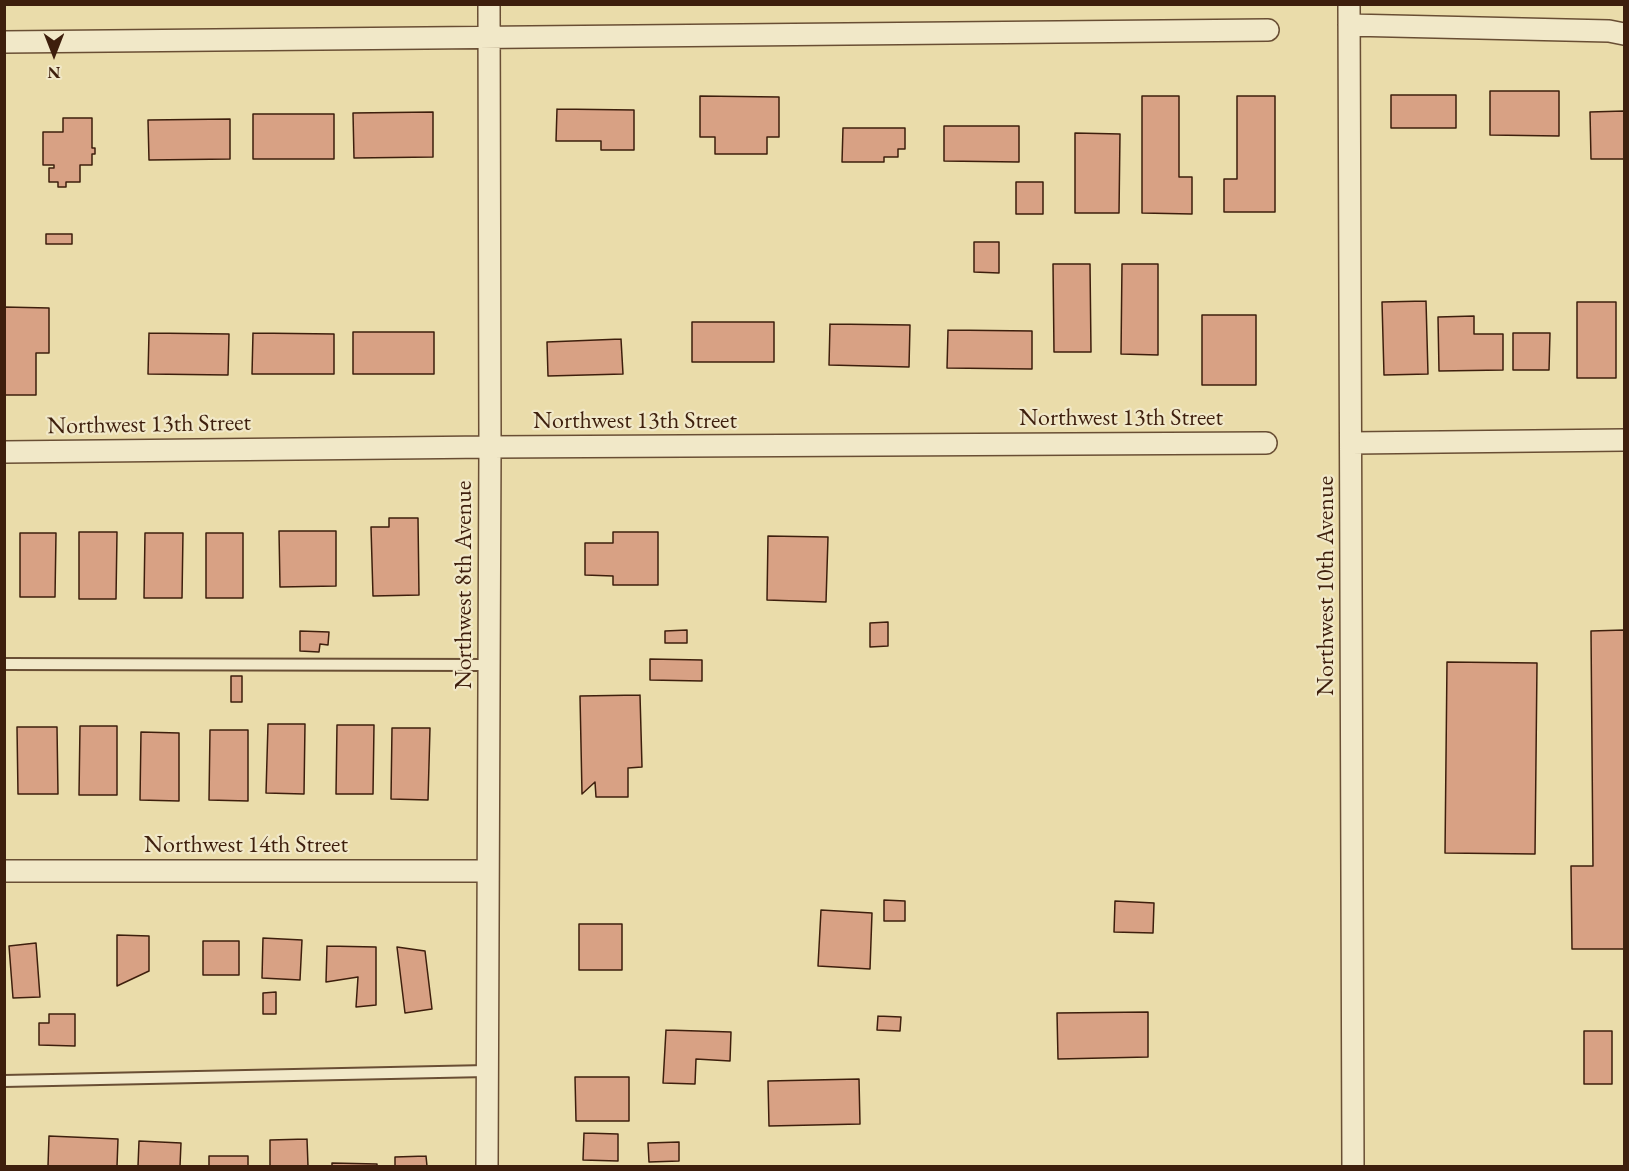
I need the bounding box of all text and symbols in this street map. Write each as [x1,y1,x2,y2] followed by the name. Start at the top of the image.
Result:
[24,24,84,84] north arrow
[48,62,60,83] text: N
[1019,404,1223,432] street label: Northwest 13th Street
[533,407,737,435] street label: Northwest 13th Street
[47,409,251,441] street label: Northwest 13th Street
[1312,476,1340,696] street label: Northwest 10th Avenue
[450,481,478,689] street label: Northwest 8th Avenue
[144,831,348,859] street label: Northwest 14th Street

